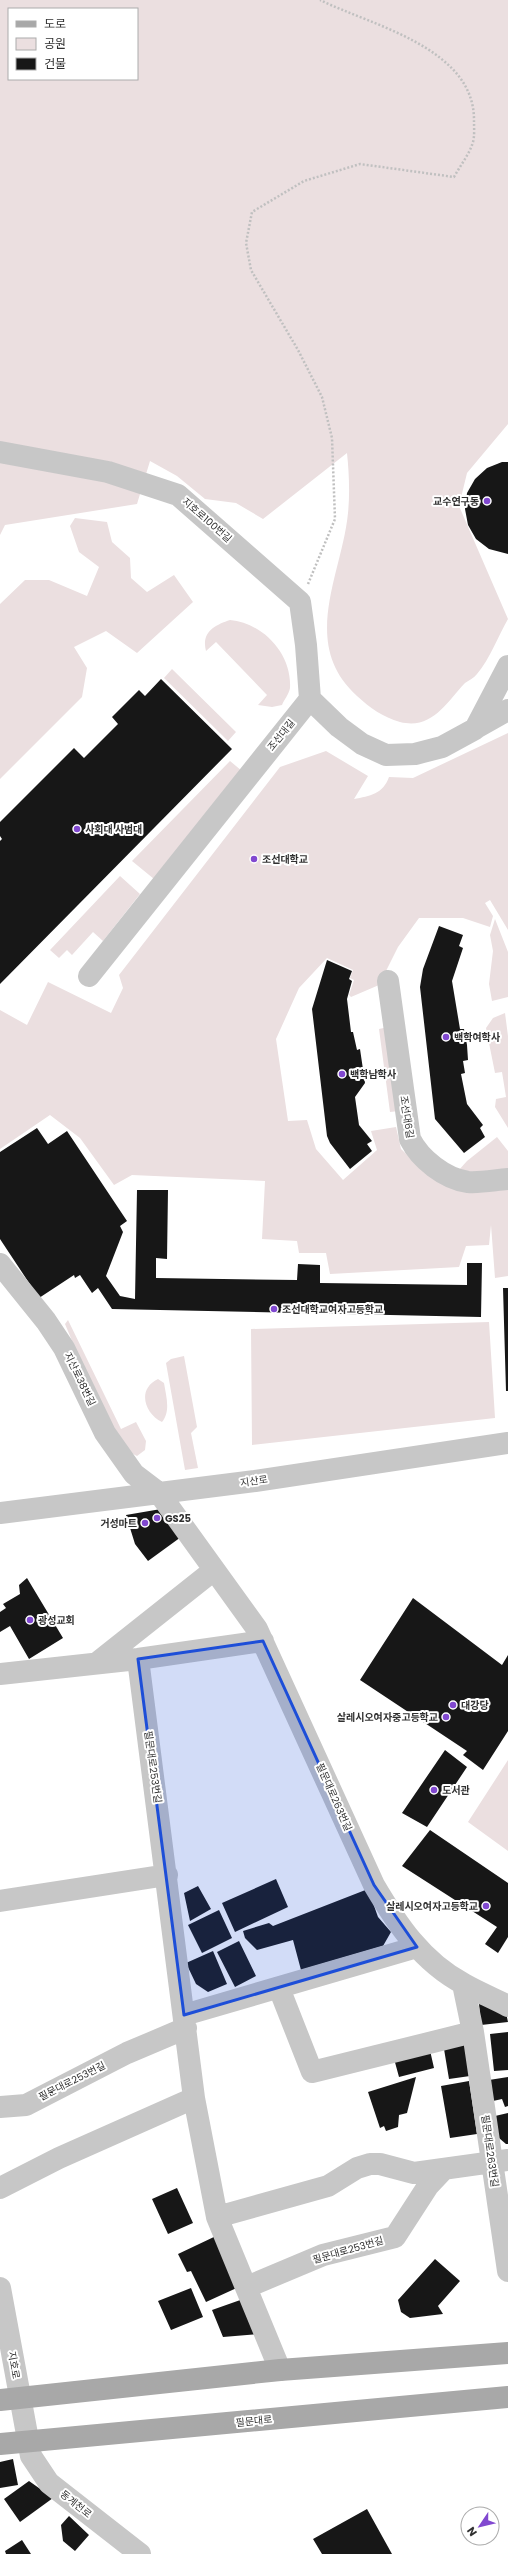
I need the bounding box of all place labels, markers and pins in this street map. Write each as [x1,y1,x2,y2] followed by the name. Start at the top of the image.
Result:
[433,494,479,509] place label: 교수연구동
[482,496,492,506] marker: 교수연구동
[85,822,142,837] place label: 사회대 사범대
[72,824,82,834] marker: 사회대 사범대
[262,852,308,867] place label: 조선대학교
[249,854,259,864] marker: 조선대학교
[454,1030,501,1045] place label: 백학여학사
[441,1032,451,1042] marker: 백학여학사
[350,1067,397,1082] place label: 백학남학사
[337,1069,347,1079] marker: 백학남학사
[282,1302,383,1317] place label: 조선대학교여자고등학교
[269,1304,279,1314] marker: 조선대학교여자고등학교
[165,1511,191,1526] place label: GS25
[152,1513,162,1523] marker: GS25
[100,1516,137,1531] place label: 거성마트
[140,1518,150,1528] marker: 거성마트
[38,1613,75,1628] place label: 광성교회
[25,1615,35,1625] marker: 광성교회
[461,1698,489,1713] place label: 대강당
[448,1700,458,1710] marker: 대강당
[337,1710,438,1725] place label: 살레시오여자중고등학교
[441,1712,451,1722] marker: 살레시오여자중고등학교
[442,1783,470,1798] place label: 도서관
[429,1785,439,1795] marker: 도서관
[386,1899,478,1914] place label: 살레시오여자고등학교
[481,1901,491,1911] marker: 살레시오여자고등학교

